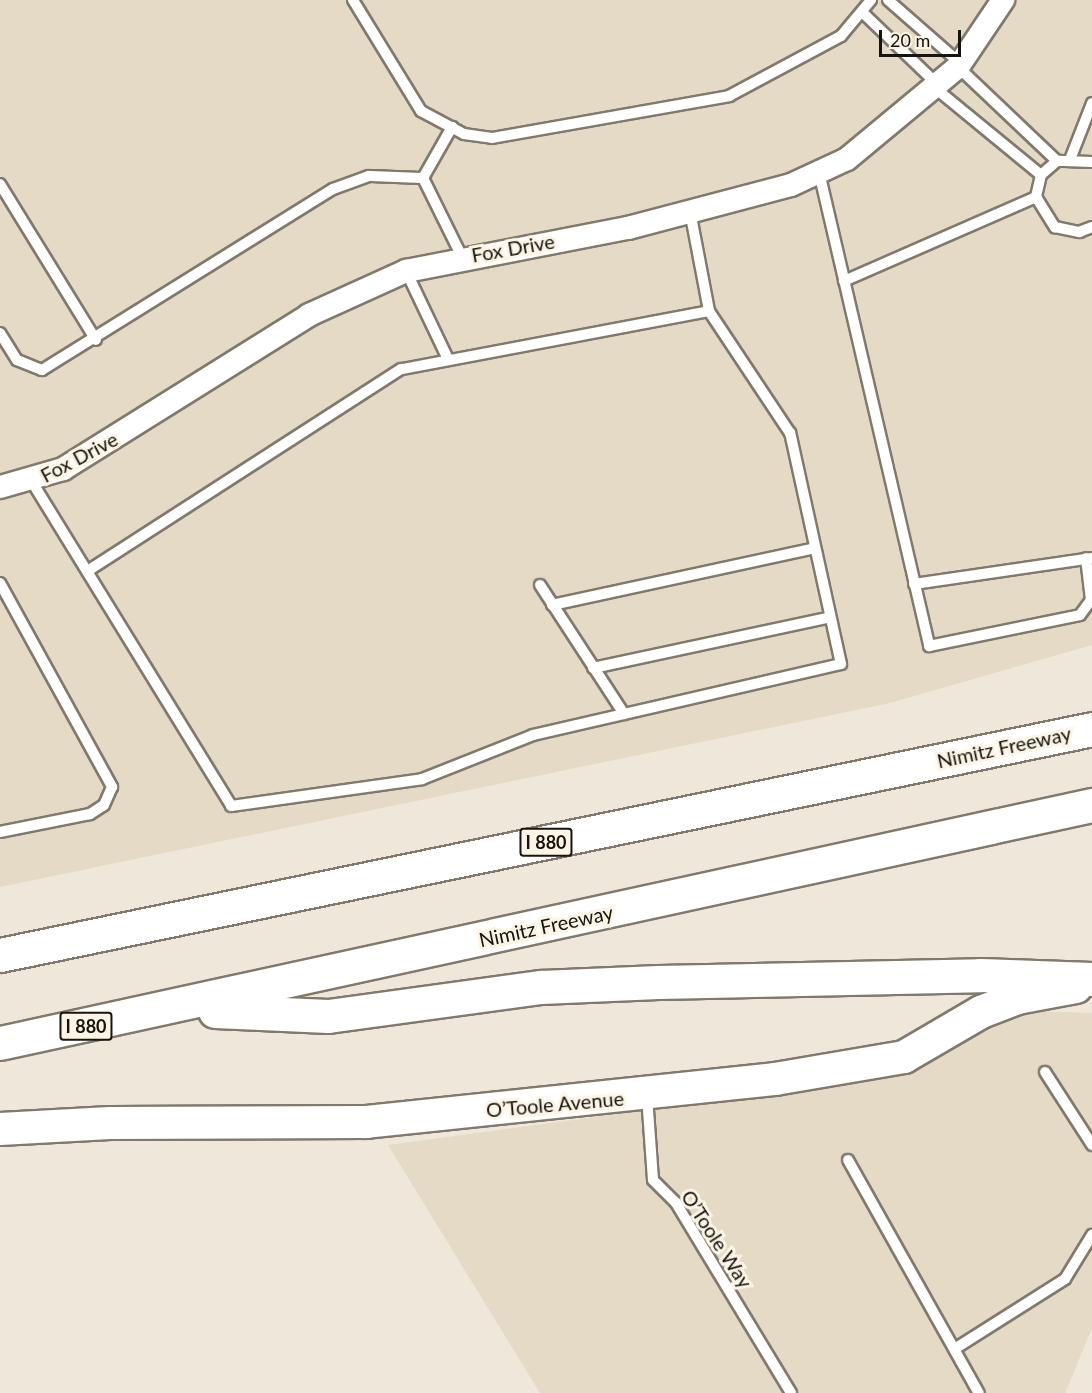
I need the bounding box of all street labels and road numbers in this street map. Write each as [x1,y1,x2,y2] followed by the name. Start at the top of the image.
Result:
[470,229,556,267] street label: Fox Drive
[36,427,122,487] street label: Fox Drive
[935,721,1073,773] street label: Nimitz Freeway
[519,827,573,857] road number: I 880
[477,900,615,952] street label: Nimitz Freeway
[59,1011,113,1041] road number: I 880
[485,1086,625,1122] street label: O’Toole Avenue
[676,1185,758,1293] street label: O’Toole Way

